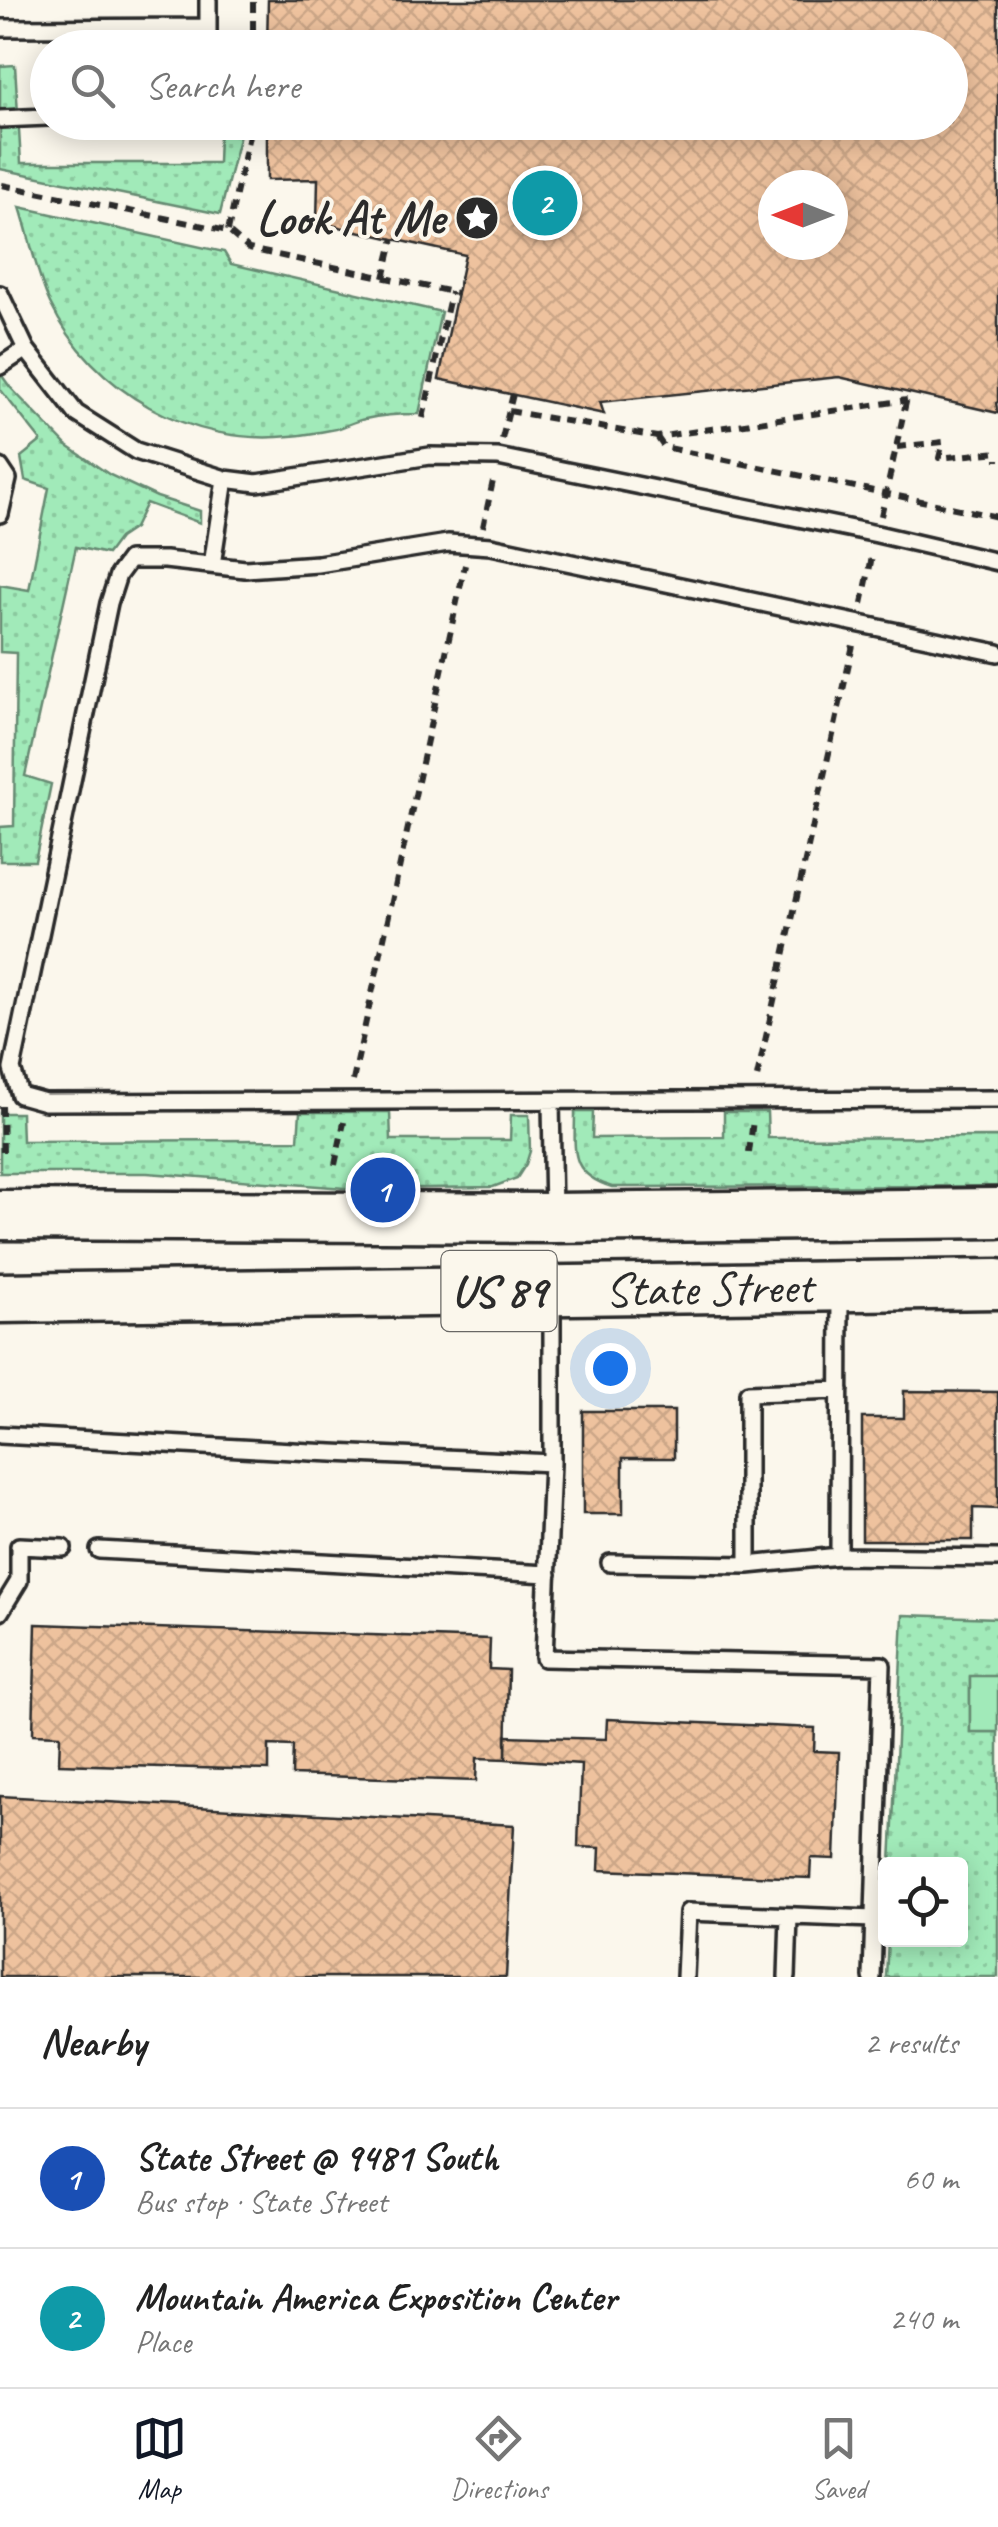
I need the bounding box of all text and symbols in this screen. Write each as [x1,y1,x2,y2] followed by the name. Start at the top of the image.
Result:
[30,30,968,140] search box
[65,58,120,113] icon: search
[145,62,300,109] text: Search here
[512,166,578,240] pin: 2
[758,170,848,260] north arrow
[256,188,448,248] place label: Look At Me
[454,195,500,241] place icon: Look At Me
[350,1152,416,1228] pin: 1
[442,1251,556,1331] road number: US 89
[605,1256,818,1320] street label: State Street
[585,1343,636,1394] your location
[878,1857,968,1947] map controls
[878,1857,968,1947] button: locate
[40,2016,146,2069] text: Nearby
[864,2022,958,2063] text: 2 results
[135,2134,498,2181] text: State Street @ 9481 South
[65,2158,80,2199] text: 1
[904,2158,958,2199] text: 60 m
[135,2181,387,2222] text: Bus stop · State Street
[135,2274,616,2321] text: Mountain America Exposition Center
[65,2298,80,2339] text: 2
[889,2298,958,2339] text: 240 m
[135,2321,191,2362] text: Place
[132,2411,187,2506] tab: Map
[450,2411,548,2506] tab: Directions
[811,2411,866,2506] tab: Saved

